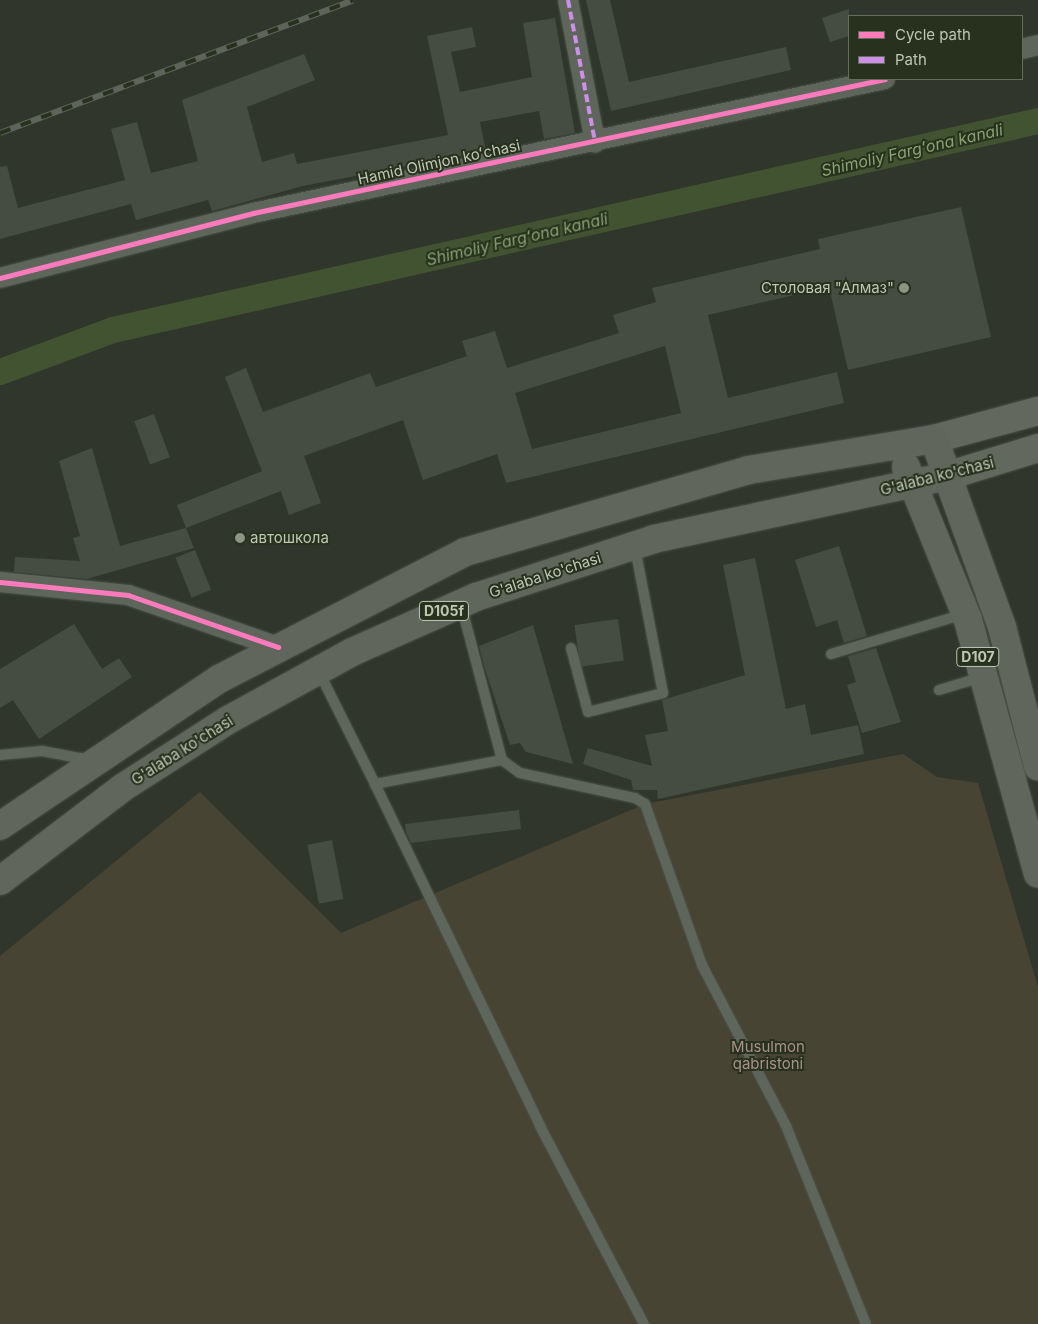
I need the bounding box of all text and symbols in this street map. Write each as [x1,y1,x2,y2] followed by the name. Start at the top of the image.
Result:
[848,15,1023,80] legend
[895,25,971,44] text: Cycle path
[895,50,927,69] text: Path
[819,120,1005,180] water label: Shimoliy Fargʻona kanali
[356,136,522,188] street label: Hamid Olimjon koʻchasi
[424,209,610,269] water label: Shimoliy Fargʻona kanali
[761,279,894,297] place label: Столовая "Алмаз"
[898,282,910,294] marker: Столовая "Алмаз"
[878,453,996,499] street label: G'alaba ko'chasi
[250,529,329,547] place label: автошкола
[234,532,246,544] marker: автошкола
[487,548,603,602] street label: G'alaba ko'chasi
[418,600,470,622] road number: D105f
[956,646,1000,669] road number: D107
[128,712,236,788] street label: G'alaba ko'chasi
[731,1037,805,1072] park label: Musulmon qabristoni

